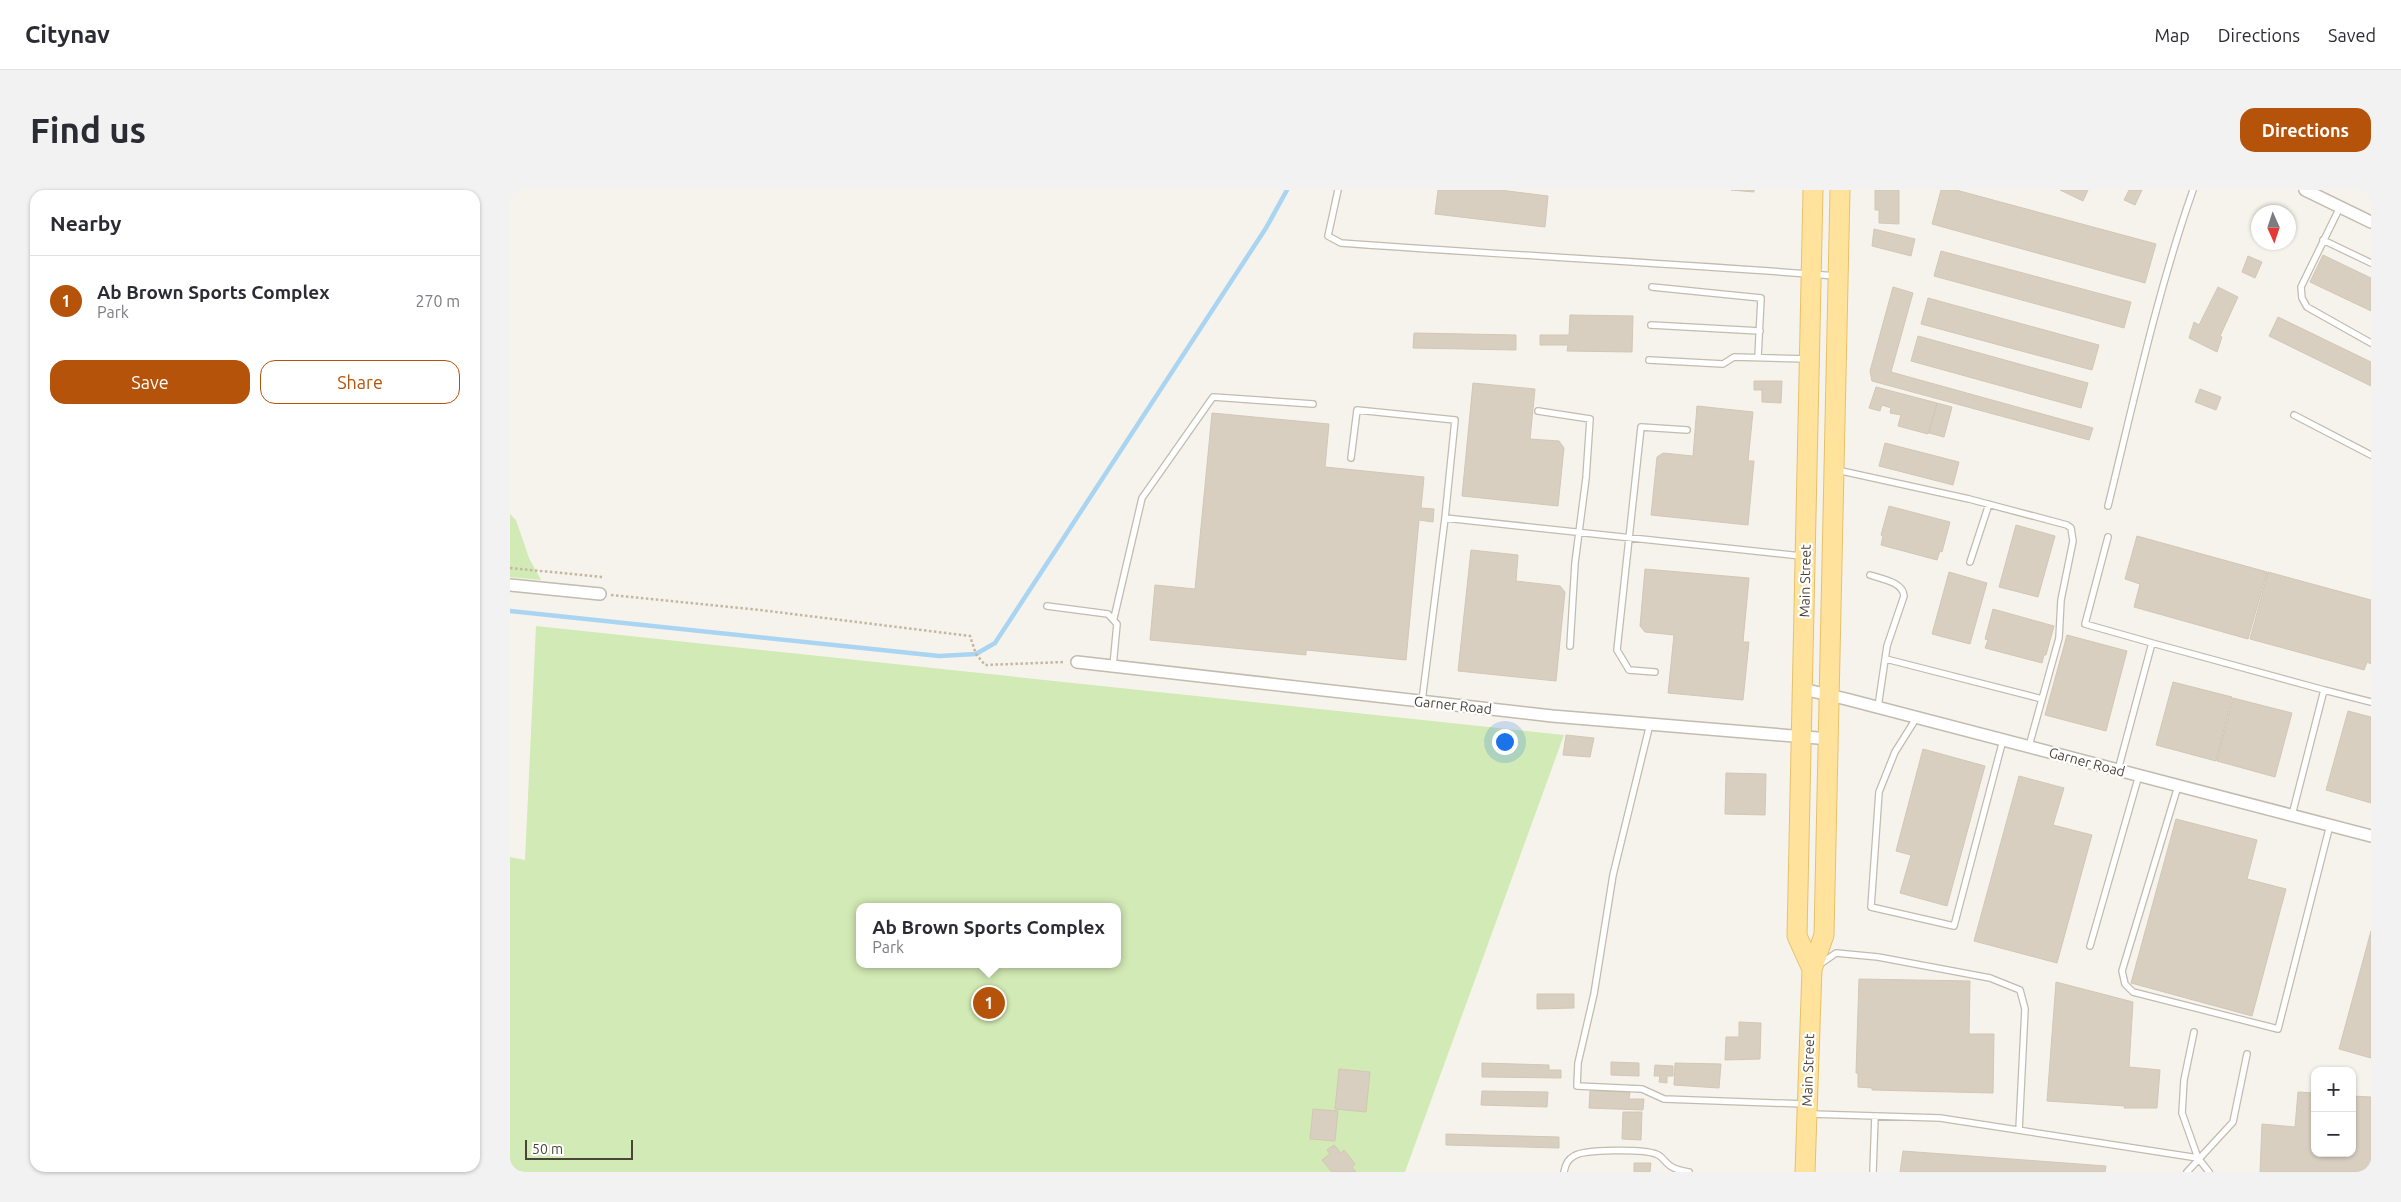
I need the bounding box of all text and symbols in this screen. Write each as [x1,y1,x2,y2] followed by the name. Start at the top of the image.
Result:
[25,21,110,48] text: Citynav
[2154,25,2190,45] text: Map
[2218,25,2300,45] text: Directions
[2328,25,2376,45] text: Saved
[2240,108,2371,152] button: Directions
[30,110,146,150] text: Find us
[2251,205,2296,250] north arrow
[50,211,121,235] text: Nearby
[97,281,329,303] text: Ab Brown Sports Complex
[61,292,71,310] text: 1
[415,292,460,310] text: 270 m
[97,303,129,321] text: Park
[50,360,250,404] button: Save
[260,360,460,404] button: Share
[1796,544,1814,618] street label: Main Street
[1413,693,1493,717] street label: Garner Road
[1492,729,1518,755] your location
[2047,744,2127,780] street label: Garner Road
[856,903,1121,968] popup
[872,916,1105,938] text: Ab Brown Sports Complex
[872,938,904,956] text: Park
[973,984,1005,1022] pin: 1
[1799,1033,1817,1107] street label: Main Street
[2311,1067,2356,1157] map controls
[2311,1067,2356,1112] button: +
[2311,1112,2356,1157] button: −
[525,1137,632,1160] scale bar
[532,1141,563,1157] text: 50 m

